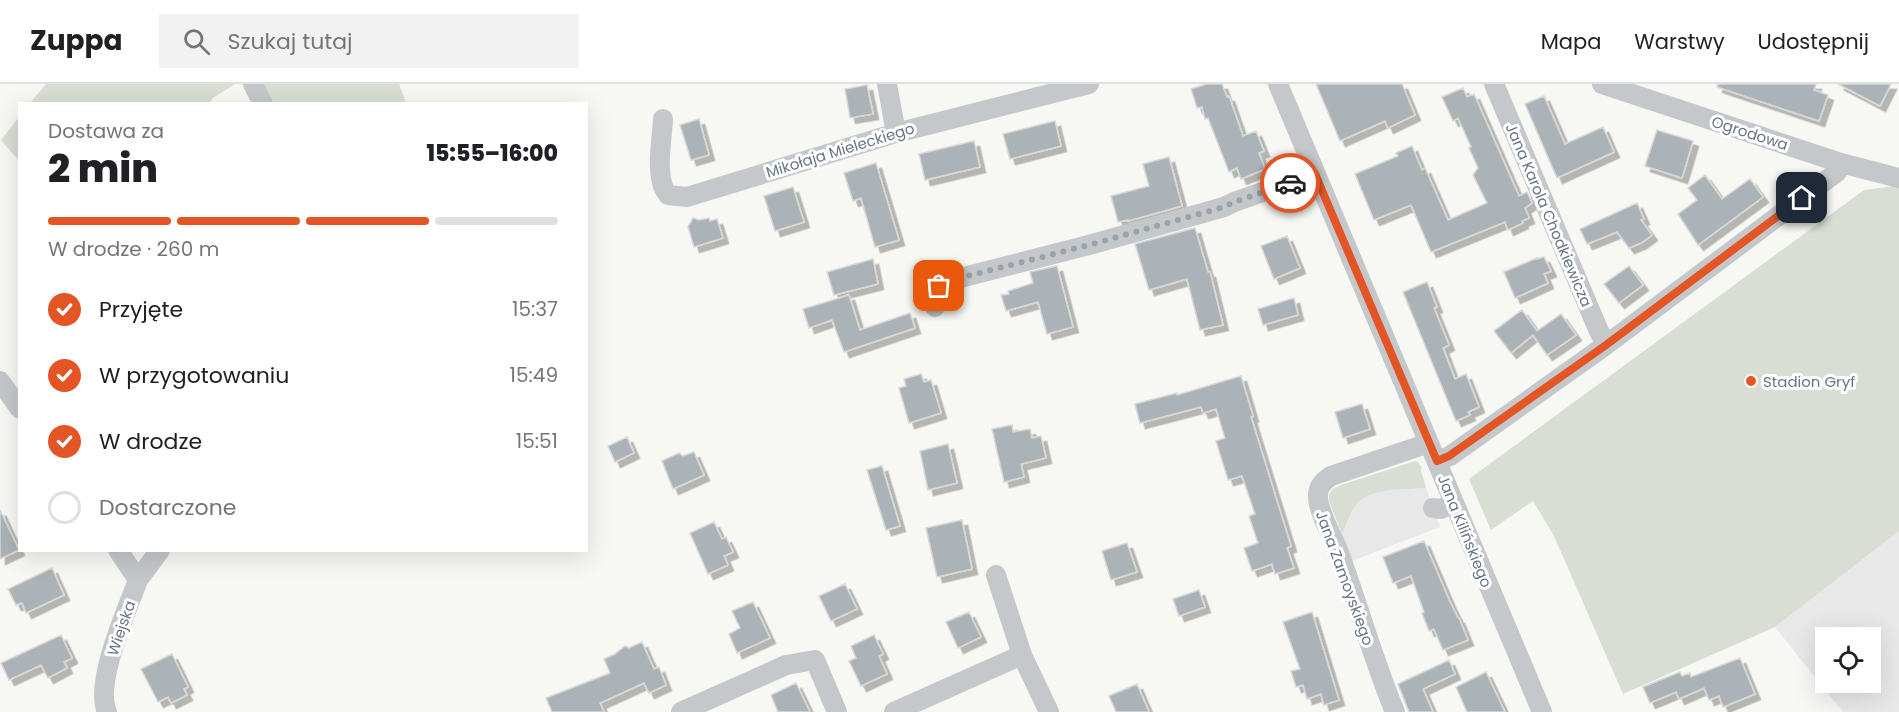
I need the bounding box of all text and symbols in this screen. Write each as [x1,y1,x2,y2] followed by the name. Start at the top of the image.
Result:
[159,14,579,68] search box
[30,21,123,60] text: Zuppa
[180,25,213,58] icon: search
[228,26,353,57] text: Szukaj tutaj
[1541,27,1601,56] text: Mapa
[1634,27,1725,56] text: Warstwy
[1758,27,1869,56] text: Udostępnij
[1709,111,1791,155] street label: Ogrodowa
[48,117,164,145] text: Dostawa za
[763,117,917,183] street label: Mikołaja Mieleckiego
[1501,120,1597,310] street label: Jana Karola Chodkiewicza
[426,138,558,169] text: 15:55–16:00
[48,141,158,196] text: 2 min
[1260,153,1320,213] courier
[1274,167,1307,200] icon: car
[1776,172,1827,223] pin
[1785,181,1818,214] icon: home
[48,235,219,263] text: W drodze · 260 m
[913,260,964,311] pin
[922,269,955,302] icon: bag
[48,293,81,326] icon: check
[99,294,183,325] text: Przyjęte
[512,295,558,323] text: 15:37
[48,359,81,392] icon: check
[99,360,289,391] text: W przygotowaniu
[510,361,558,389] text: 15:49
[1763,371,1855,392] place label: Stadion Gryf
[1744,374,1758,388] marker: Stadion Gryf
[48,425,81,458] icon: check
[99,426,202,457] text: W drodze
[516,427,558,455] text: 15:51
[1433,472,1497,590] street label: Jana Kilińskiego
[99,492,236,523] text: Dostarczone
[1311,508,1379,648] street label: Jana Zamoyskiego
[102,598,140,658] street label: Wiejska
[1815,627,1881,693] map controls
[1815,627,1881,693] button: locate

